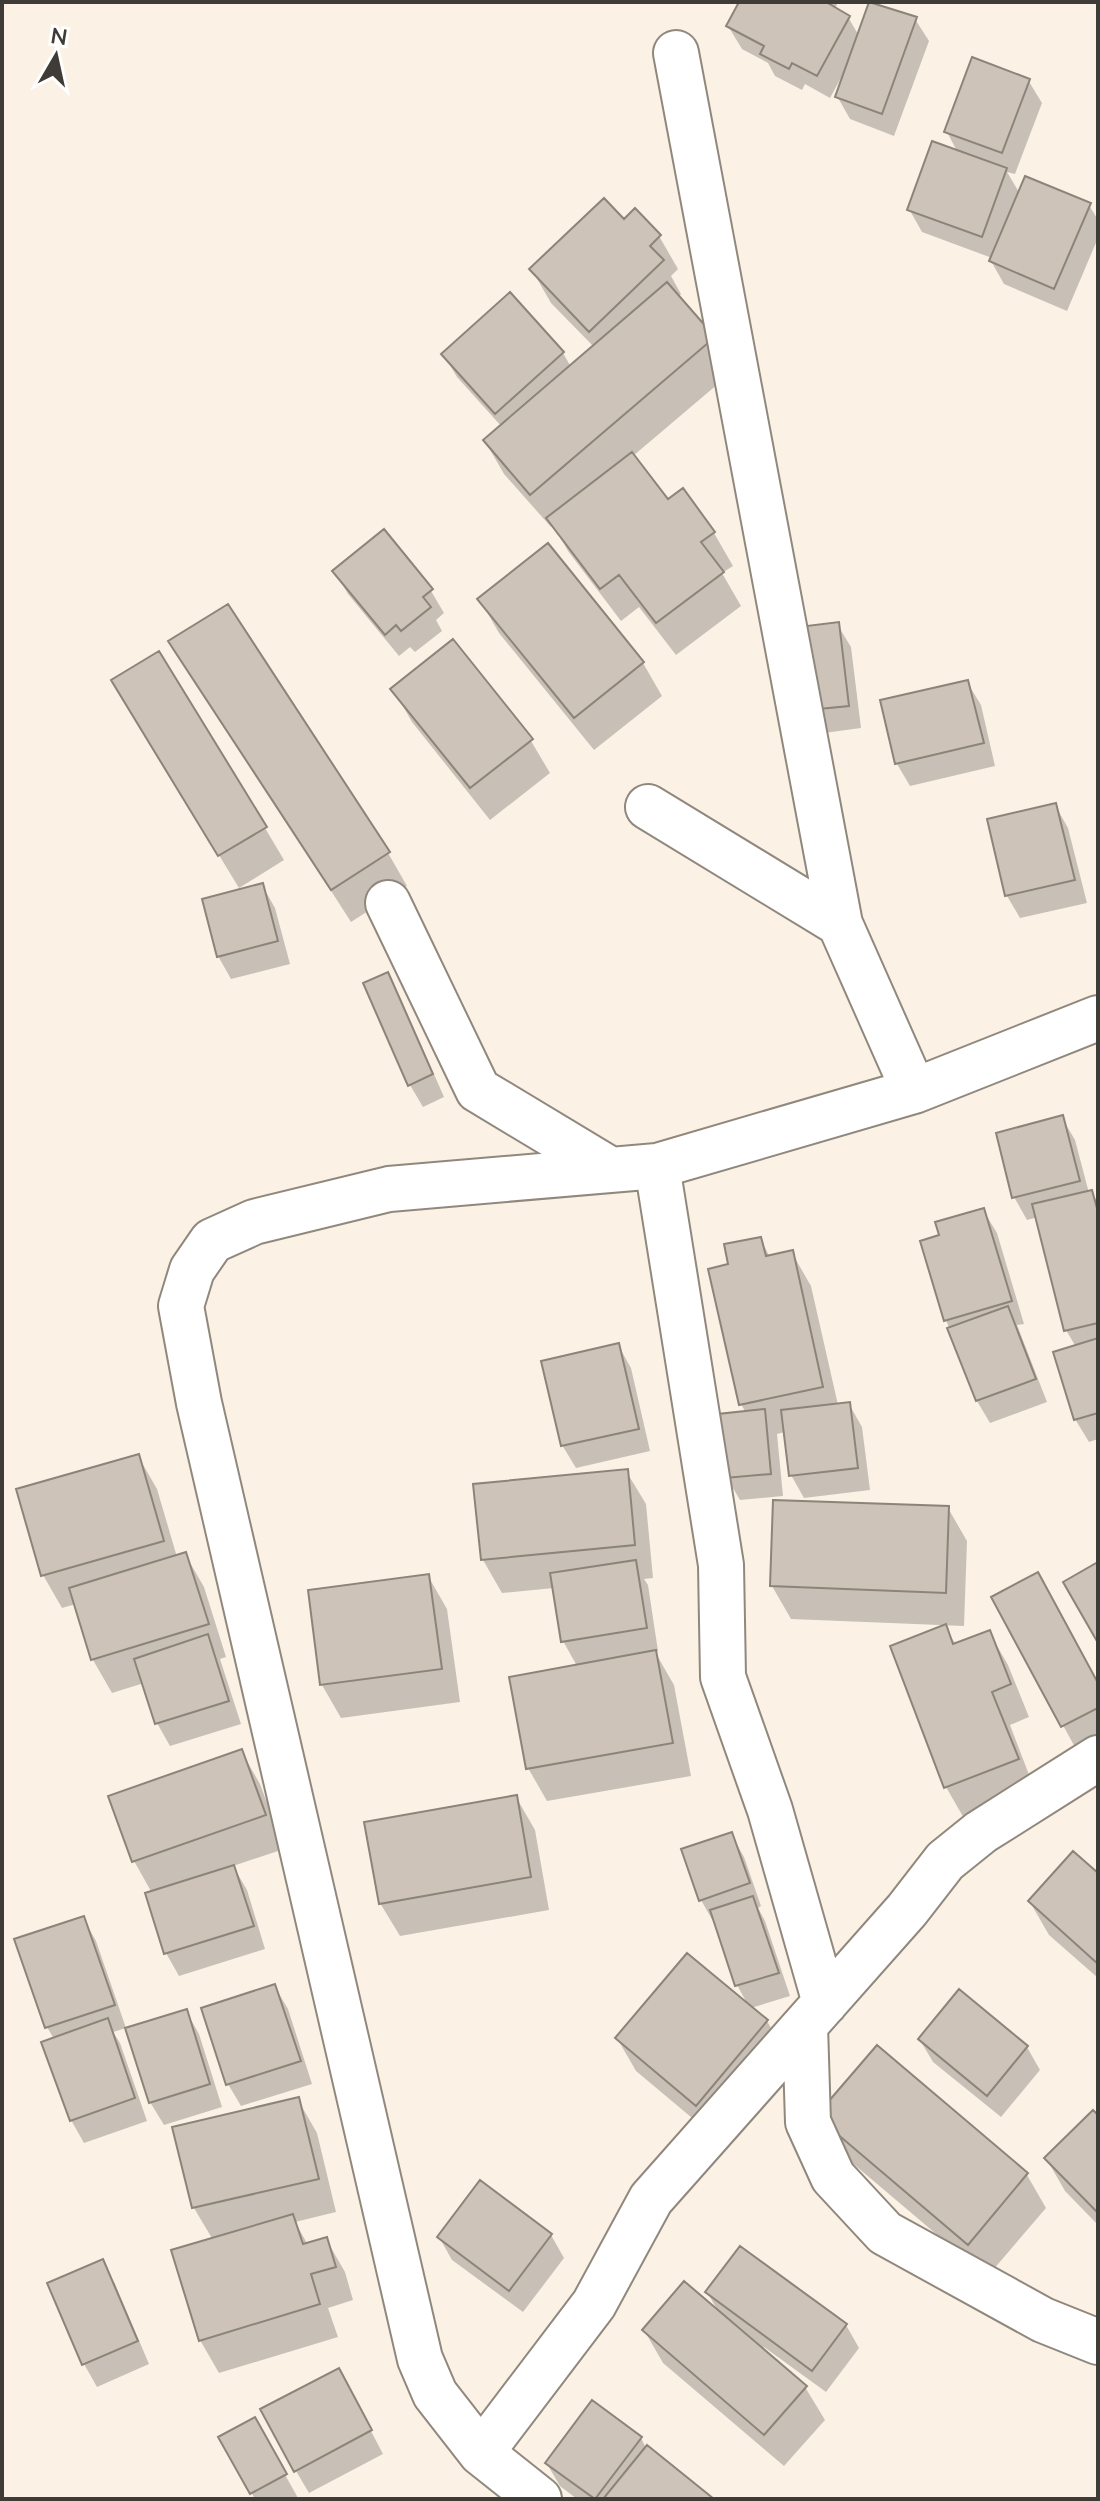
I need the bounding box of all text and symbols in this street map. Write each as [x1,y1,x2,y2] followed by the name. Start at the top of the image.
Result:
[16,16,96,96] north arrow
[48,21,69,53] text: N

